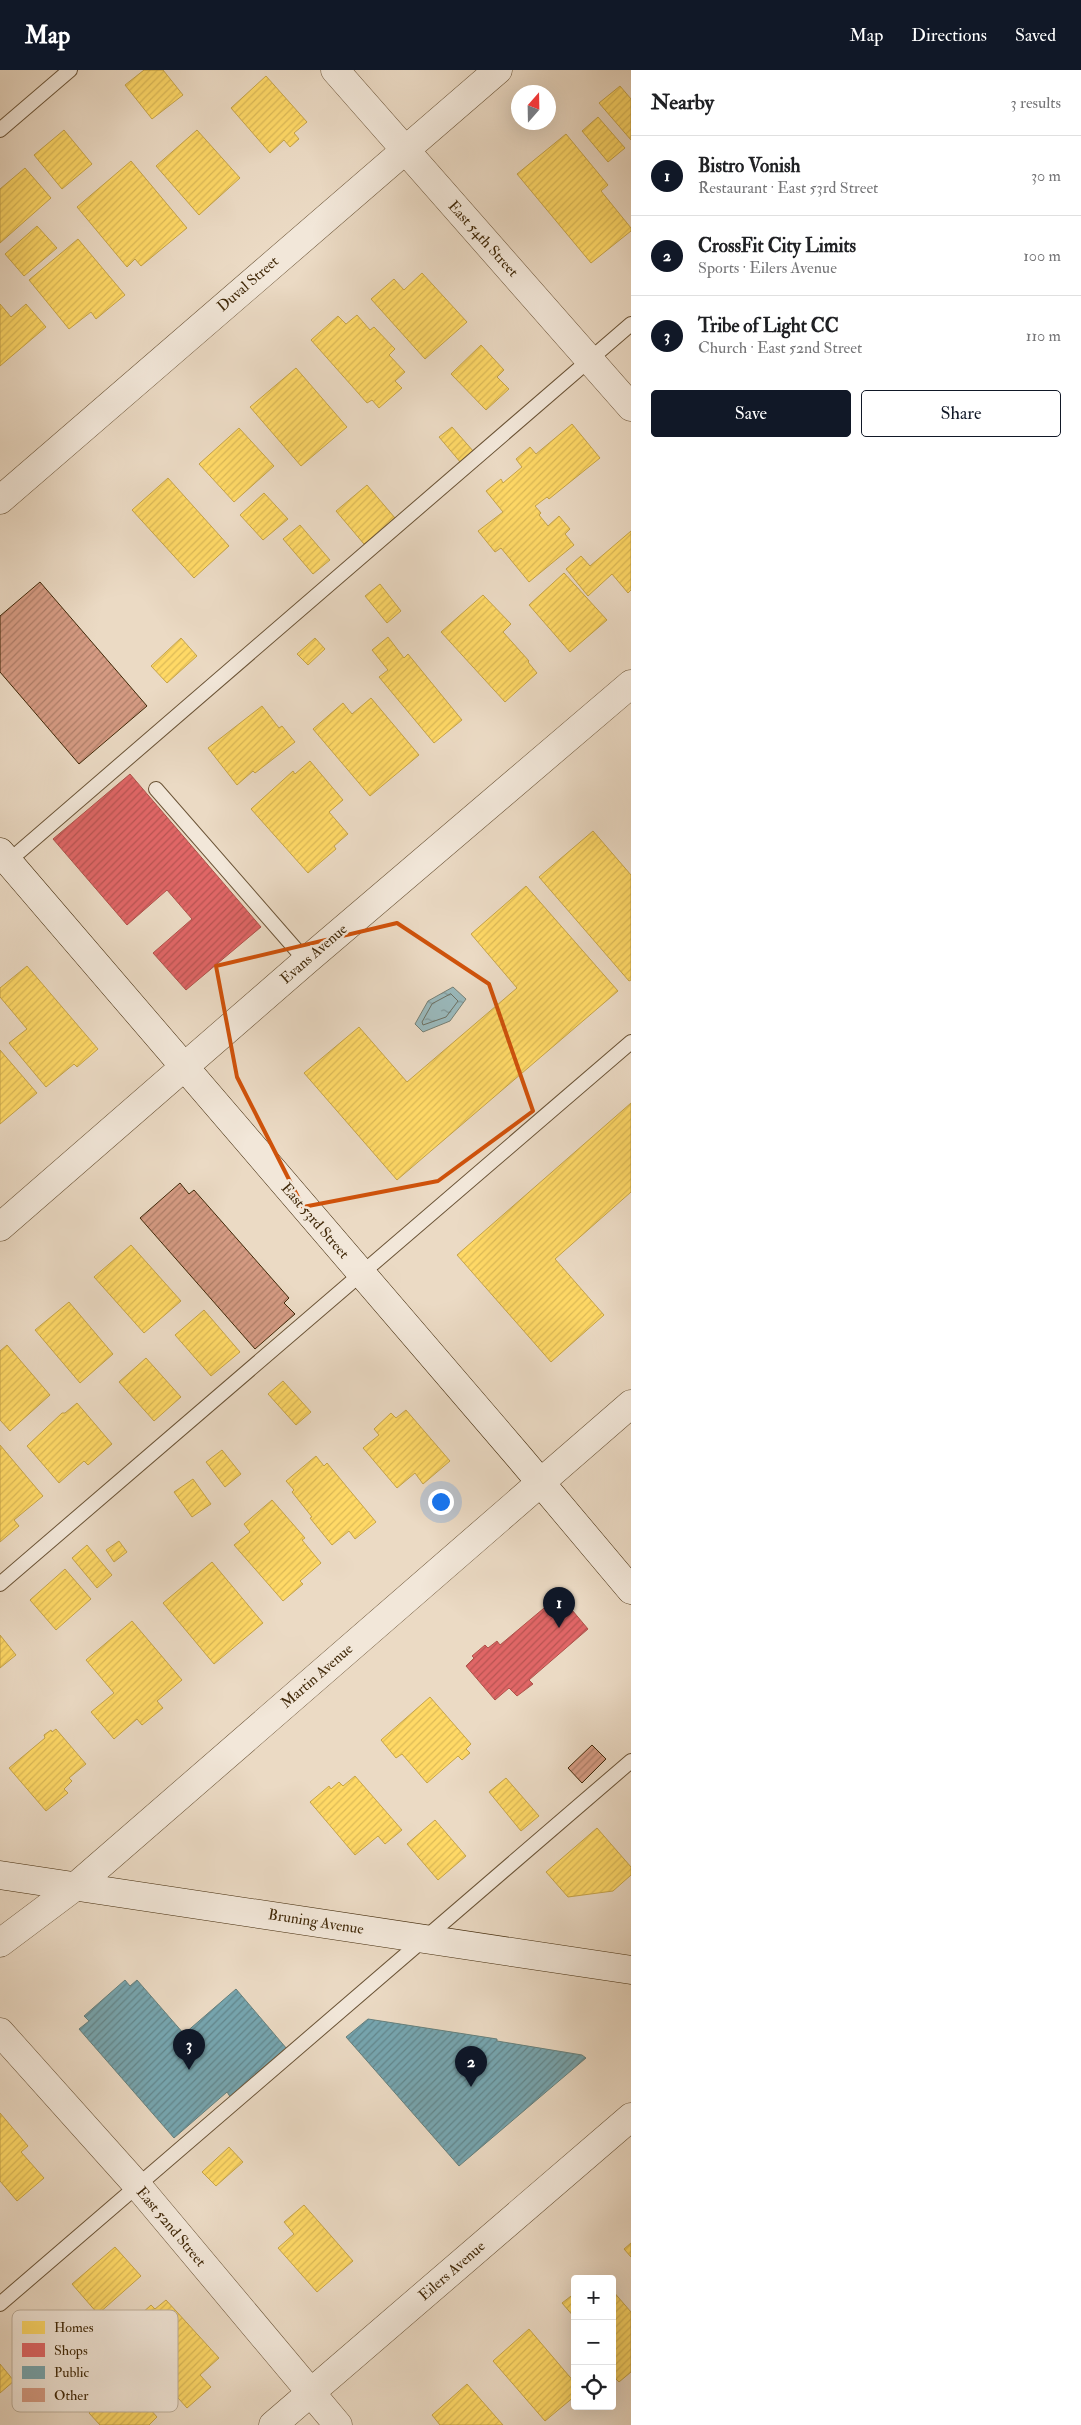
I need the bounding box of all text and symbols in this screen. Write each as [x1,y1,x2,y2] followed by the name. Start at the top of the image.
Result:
[25,20,70,51] text: Map
[850,24,883,47] text: Map
[911,24,987,47] text: Directions
[1015,24,1056,47] text: Saved
[511,85,556,130] north arrow
[651,89,714,116] text: Nearby
[1010,93,1061,113] text: 3 results
[698,154,801,178] text: Bistro Vonish
[664,166,670,186] text: 1
[1031,166,1061,186] text: 30 m
[698,178,878,198] text: Restaurant · East 53rd Street
[444,197,522,281] street label: East 54th Street
[698,234,856,258] text: CrossFit City Limits
[663,246,671,266] text: 2
[1023,246,1061,266] text: 100 m
[213,252,283,316] street label: Duval Street
[698,258,837,278] text: Sports · Eilers Avenue
[698,314,839,338] text: Tribe of Light CC
[664,326,670,346] text: 3
[1026,326,1061,346] text: 110 m
[698,338,862,358] text: Church · East 52nd Street
[651,390,851,437] button: Save
[861,390,1061,437] button: Share
[277,920,351,988] street label: Evans Avenue
[277,1179,353,1263] street label: East 53rd Street
[428,1489,454,1515] your location
[543,1587,575,1628] pin: 1
[277,1640,357,1712] street label: Martin Avenue
[267,1905,365,1939] street label: Bruning Avenue
[173,2029,205,2070] pin: 3
[455,2046,487,2087] pin: 2
[132,2183,210,2271] street label: East 52nd Street
[415,2237,489,2305] street label: Eilers Avenue
[571,2275,616,2410] map controls
[571,2275,616,2320] button: +
[12,2310,178,2412] legend
[54,2319,94,2336] text: Homes
[571,2320,616,2365] button: −
[54,2342,88,2360] text: Shops
[54,2364,89,2381] text: Public
[571,2365,616,2410] button: locate
[54,2387,89,2404] text: Other

